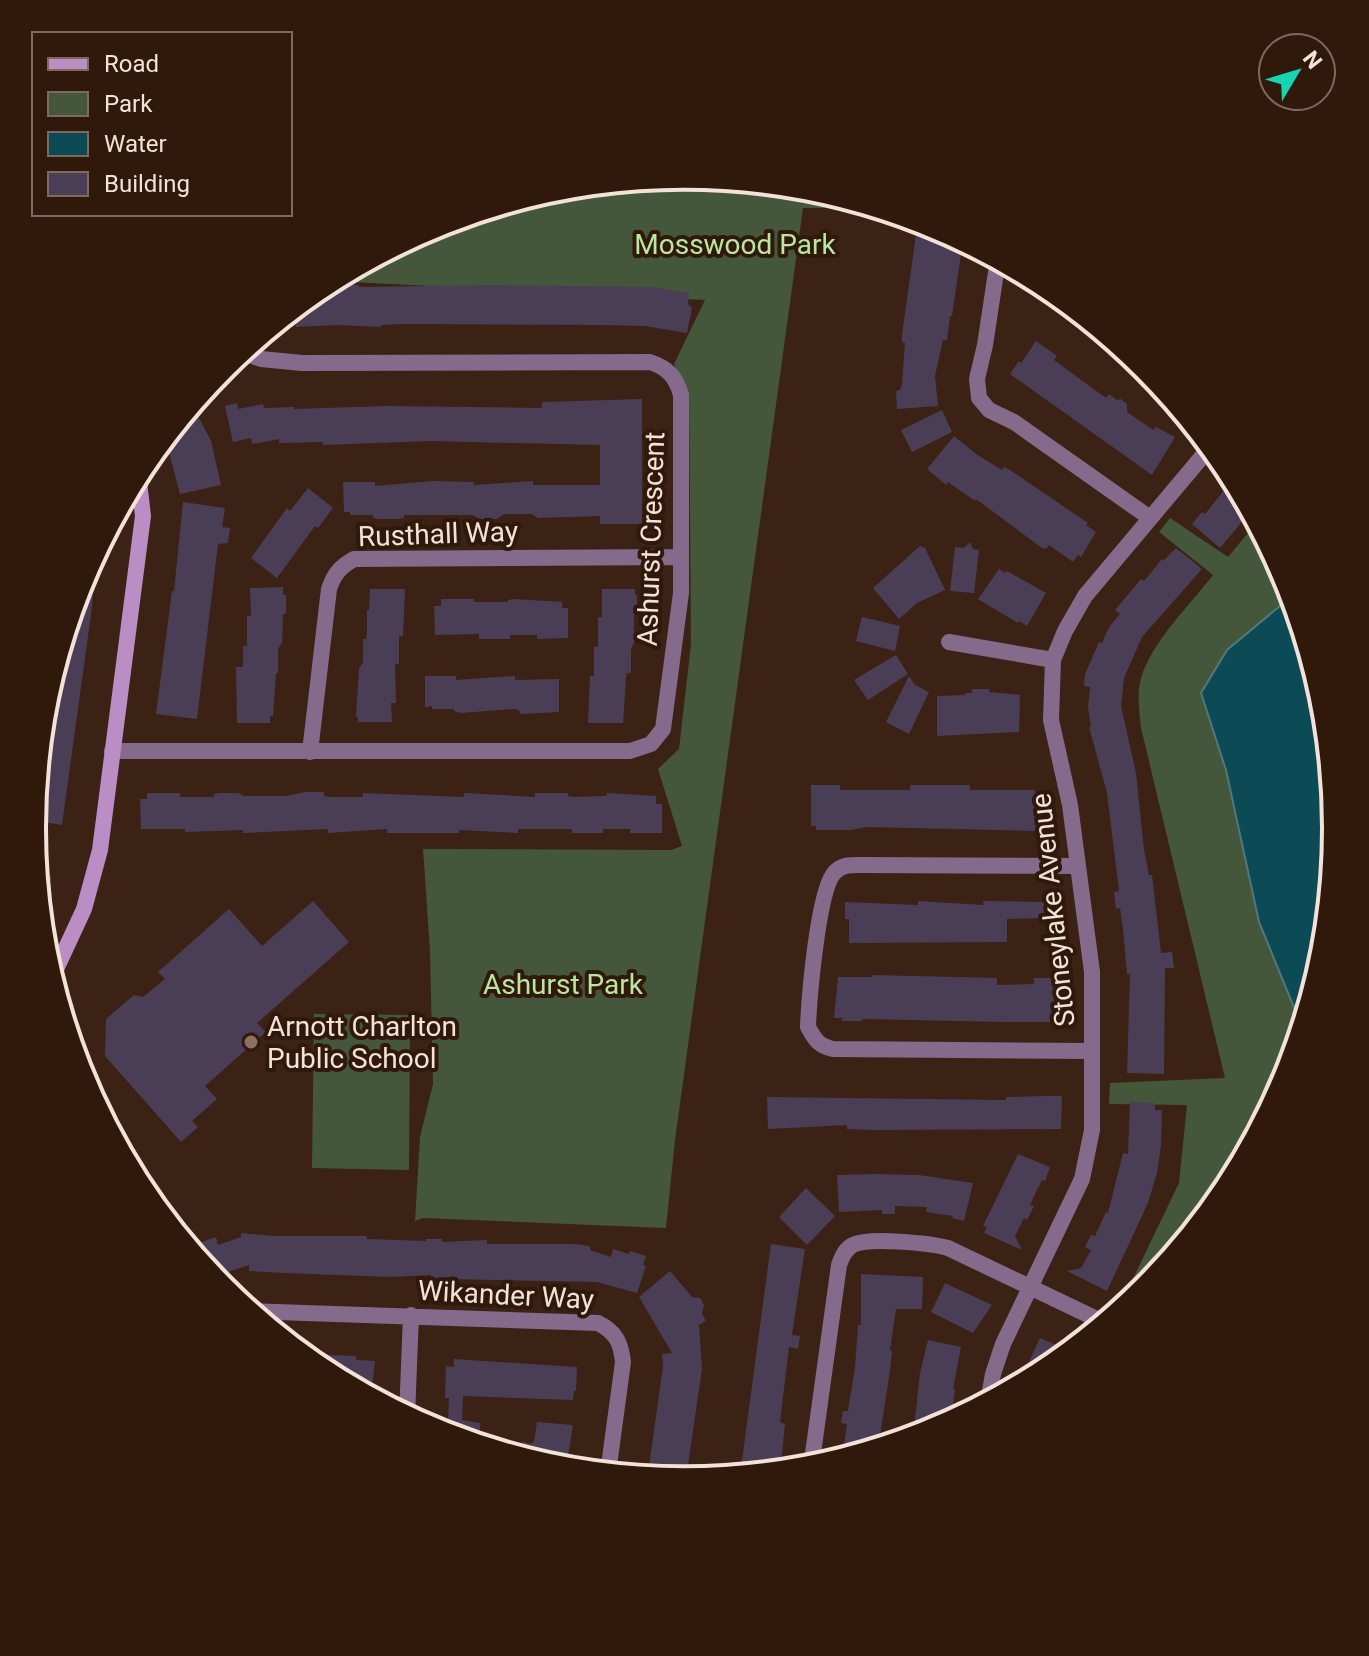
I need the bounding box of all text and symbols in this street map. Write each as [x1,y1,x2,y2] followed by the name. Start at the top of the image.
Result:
[32,32,292,216] legend
[1257,32,1337,112] north arrow
[1298,46,1327,74] text: N
[104,50,159,78] text: Road
[104,90,153,118] text: Park
[104,130,167,158] text: Water
[104,170,190,198] text: Building
[634,228,837,261] park label: Mosswood Park
[631,431,671,647] street label: Ashurst Crescent
[357,515,519,553] street label: Rusthall Way
[1024,792,1082,1028] street label: Stoneylake Avenue
[483,968,644,1001] park label: Ashurst Park
[267,1010,457,1075] place label: Arnott Charlton Public School
[242,1033,260,1051] marker: Arnott Charlton Public School
[417,1274,595,1316] street label: Wikander Way

